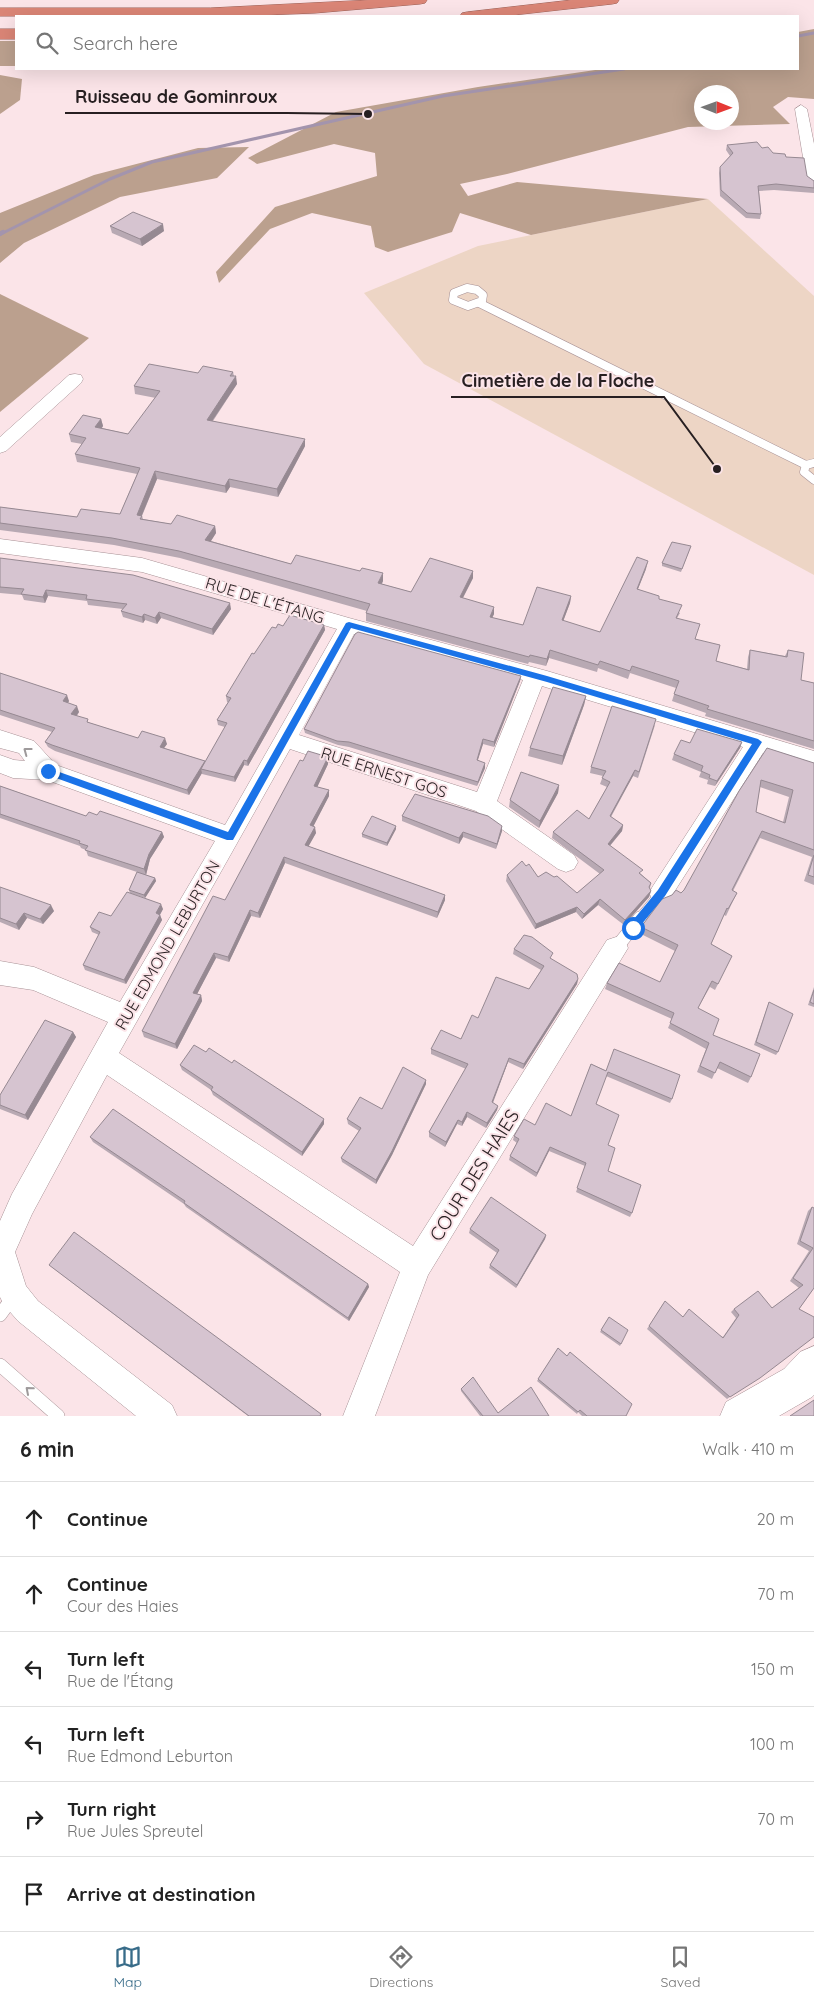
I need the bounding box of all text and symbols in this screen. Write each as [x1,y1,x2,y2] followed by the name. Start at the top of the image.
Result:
[15,15,799,70] search box
[33,29,61,57] icon: search
[73,31,178,55] text: Search here
[65,80,287,113] callout: Ruisseau de Gominroux
[75,85,277,108] text: Ruisseau de Gominroux
[694,85,739,130] north arrow
[451,364,664,397] callout: Cimetière de la Floche
[462,369,654,392] text: Cimetière de la Floche
[203,572,327,628] street label: RUE DE L'ÉTANG
[318,742,450,802] street label: RUE ERNEST GOS
[24,748,33,756] one-way arrow
[37,760,60,783] route end
[110,857,224,1033] street label: RUE EDMOND LEBURTON
[622,917,645,940] route start
[424,1105,524,1245] street label: COUR DES HAIES
[26,1387,35,1396] one-way arrow
[20,1436,74,1462] text: 6 min
[702,1439,794,1459] text: Walk · 410 m
[20,1505,48,1533] icon: ahead
[67,1507,148,1531] text: Continue
[757,1509,794,1529] text: 20 m
[67,1572,148,1596] text: Continue
[20,1580,48,1608] icon: ahead
[757,1584,794,1604] text: 70 m
[67,1596,179,1616] text: Cour des Haies
[67,1647,145,1671] text: Turn left
[20,1655,48,1683] icon: left
[751,1659,794,1679] text: 150 m
[67,1671,173,1691] text: Rue de l'Étang
[67,1722,145,1746] text: Turn left
[20,1730,48,1758] icon: left
[750,1734,794,1754] text: 100 m
[67,1746,233,1766] text: Rue Edmond Leburton
[67,1797,156,1821] text: Turn right
[20,1805,48,1833] icon: right
[757,1809,794,1829] text: 70 m
[67,1821,203,1841] text: Rue Jules Spreutel
[20,1880,48,1908] icon: arrive
[67,1882,256,1906] text: Arrive at destination
[114,1943,142,1991] tab: Map
[369,1943,433,1991] tab: Directions
[660,1943,700,1991] tab: Saved

